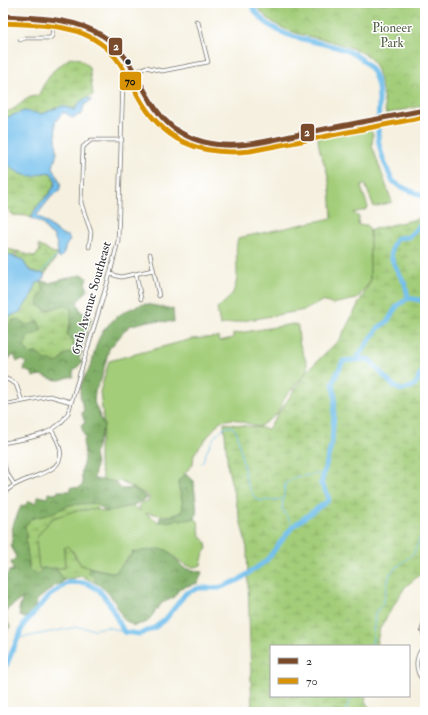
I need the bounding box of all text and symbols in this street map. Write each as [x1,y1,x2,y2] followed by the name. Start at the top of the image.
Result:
[372,20,412,51] park label: Pioneer Park
[108,37,123,56] line badge: 2
[113,40,119,53] text: 2
[123,57,133,67] unlabelled marker
[119,71,142,91] line badge: 70
[125,75,136,88] text: 70
[300,123,315,142] line badge: 2
[304,126,310,139] text: 2
[67,240,115,356] street label: 65th Avenue Southeast
[270,645,410,697] legend
[306,654,312,669] text: 2
[306,674,318,689] text: 70

